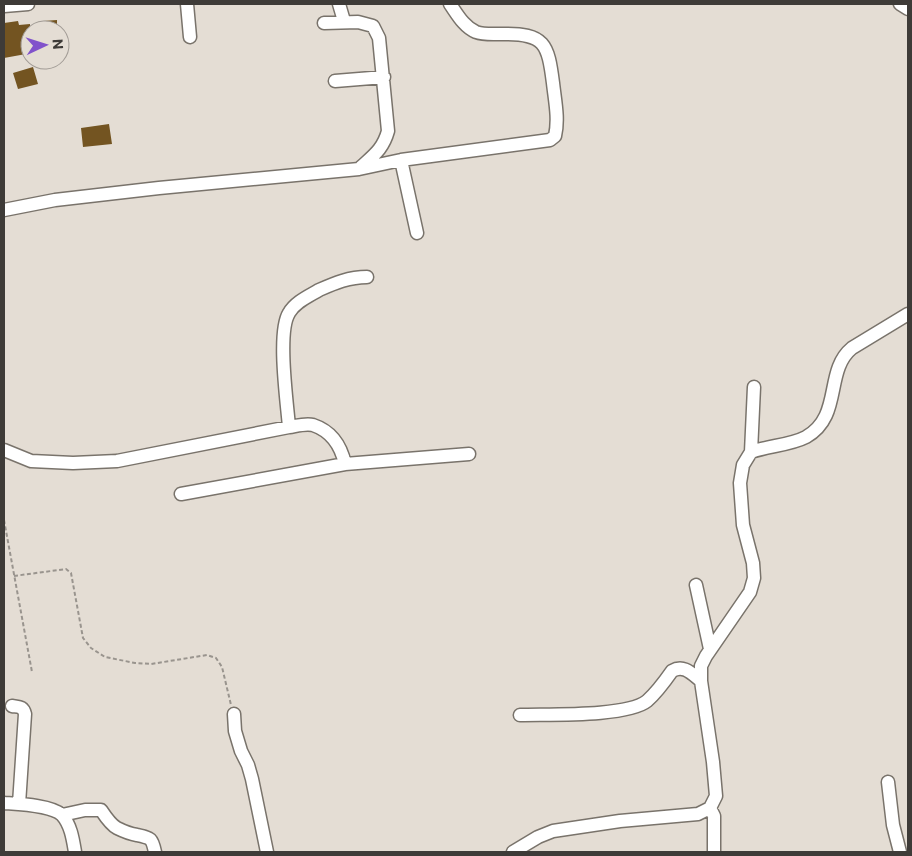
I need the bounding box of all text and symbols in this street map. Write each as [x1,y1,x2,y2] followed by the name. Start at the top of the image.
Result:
[20,20,70,70] north arrow
[50,38,67,50] text: N

